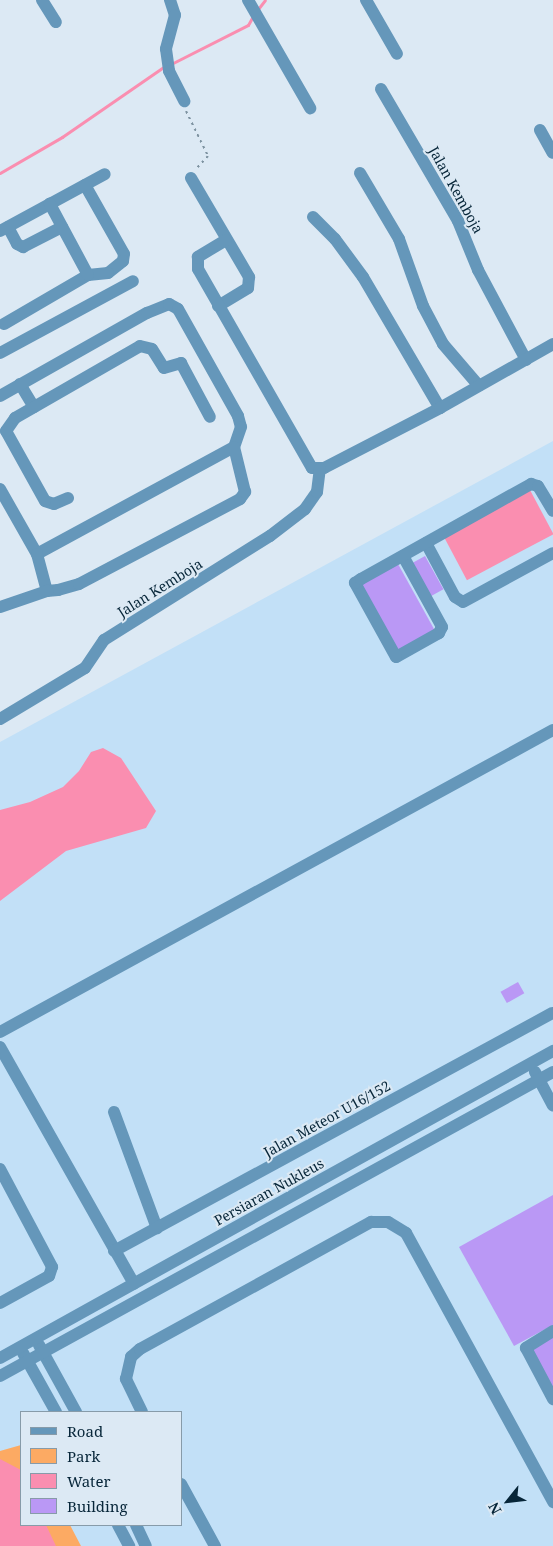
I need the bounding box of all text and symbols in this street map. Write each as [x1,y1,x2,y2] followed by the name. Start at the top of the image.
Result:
[425,144,487,236] street label: Jalan Kemboja
[115,555,205,621] street label: Jalan Kemboja
[261,1077,393,1161] street label: Jalan Meteor U16/152
[211,1155,327,1229] street label: Persiaran Nukleus
[20,1411,182,1526] legend
[67,1421,103,1441] text: Road
[67,1446,100,1466] text: Park
[67,1471,110,1491] text: Water
[483,1476,533,1526] north arrow
[67,1496,128,1516] text: Building
[483,1499,505,1518] text: N

